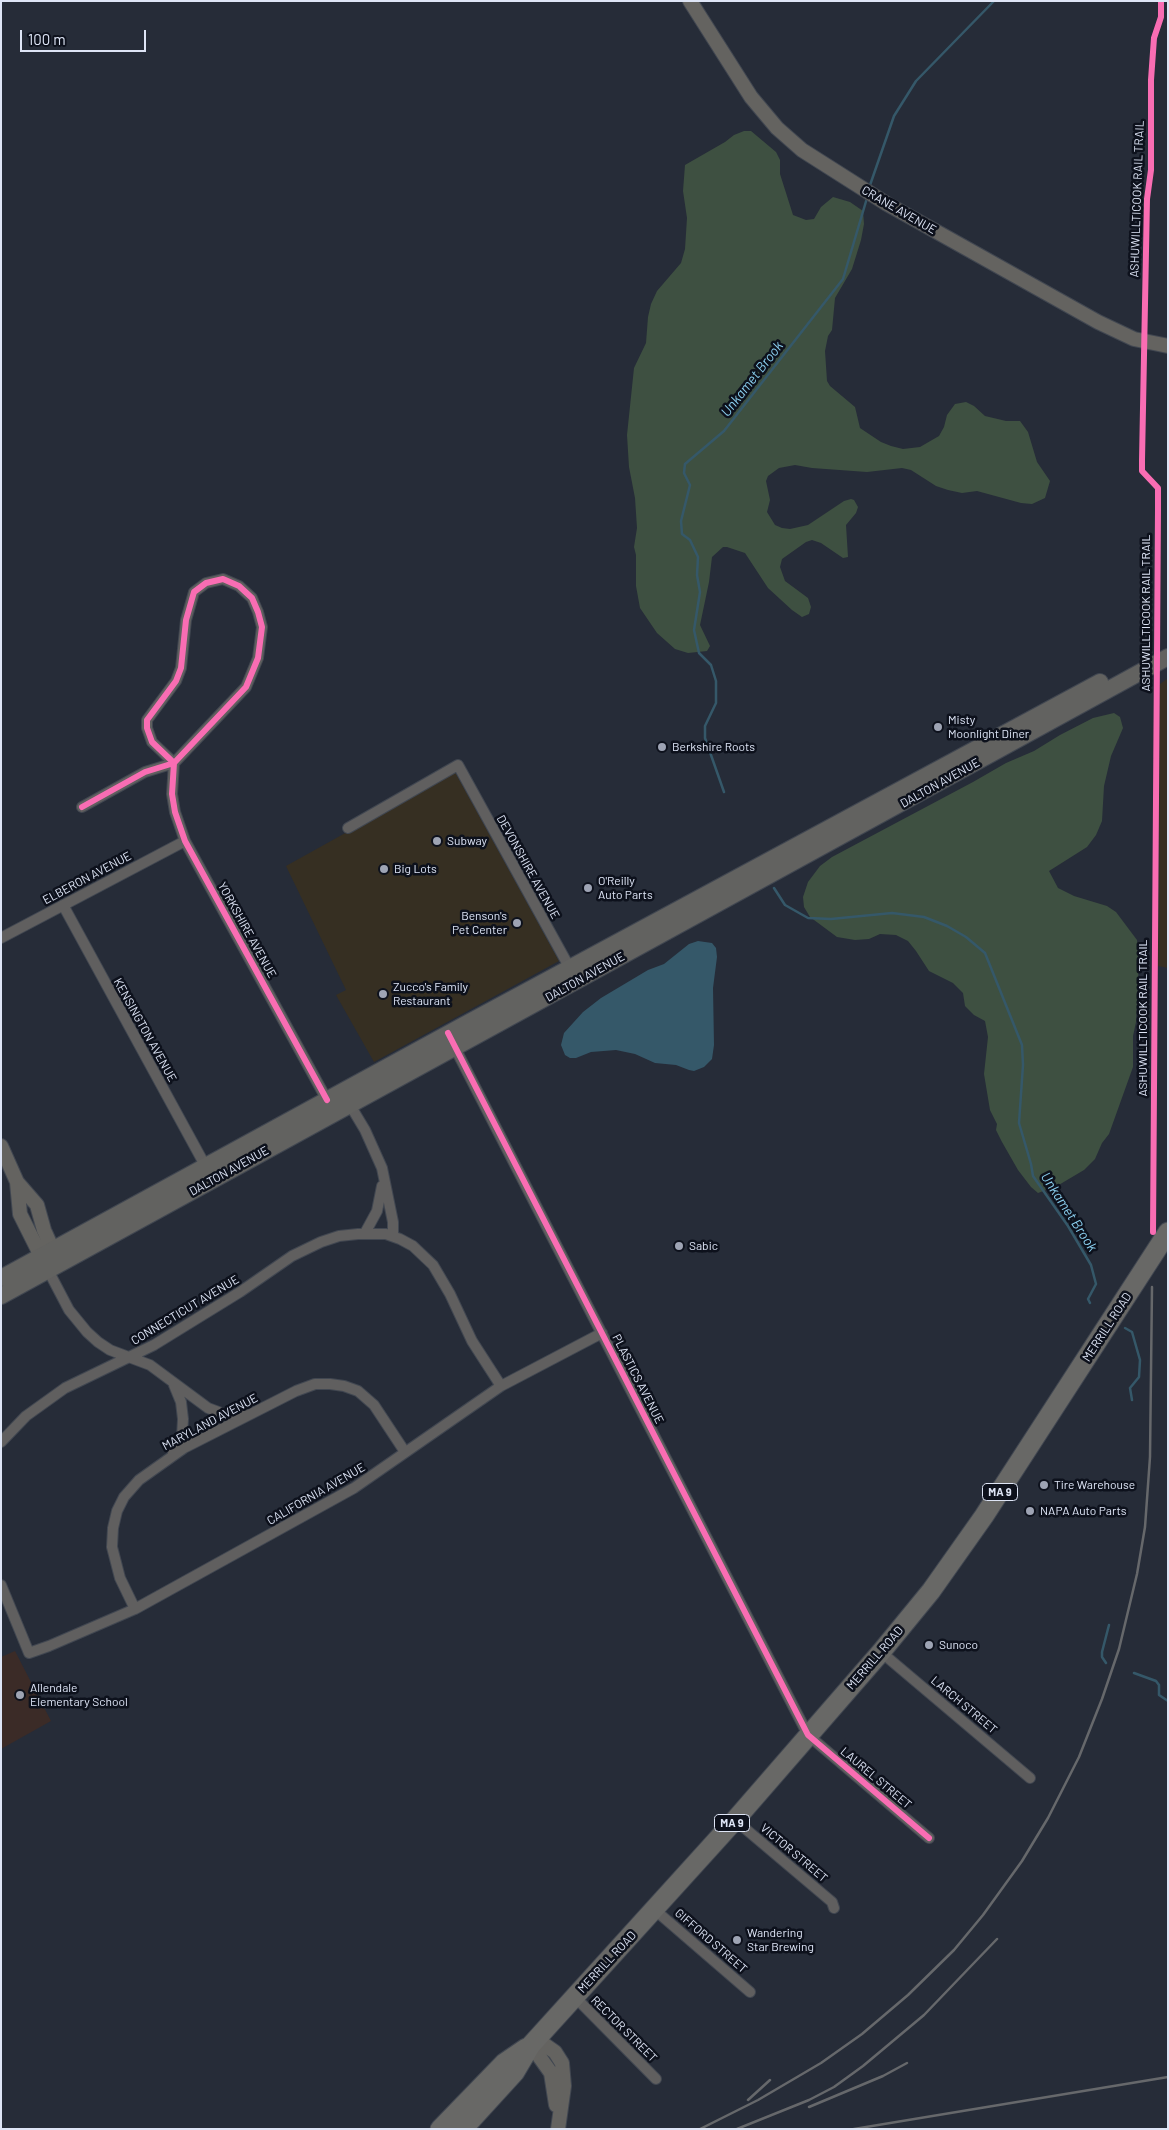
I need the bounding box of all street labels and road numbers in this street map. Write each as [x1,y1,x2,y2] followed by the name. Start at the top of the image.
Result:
[1127,120,1147,278] street label: ASHUWILLTICOOK RAIL TRAIL
[859,183,939,237] street label: CRANE AVENUE
[1139,535,1153,691] street label: ASHUWILLTICOOK RAIL TRAIL
[898,755,982,811] street label: DALTON AVENUE
[494,813,562,921] street label: DEVONSHIRE AVENUE
[40,849,134,907] street label: ELBERON AVENUE
[215,879,279,981] street label: YORKSHIRE AVENUE
[1136,940,1150,1096] street label: ASHUWILLTICOOK RAIL TRAIL
[543,949,627,1005] street label: DALTON AVENUE
[110,976,180,1084] street label: KENSINGTON AVENUE
[187,1143,271,1199] street label: DALTON AVENUE
[128,1272,242,1348] street label: CONNECTICUT AVENUE
[1079,1290,1135,1364] street label: MERRILL ROAD
[609,1332,667,1426] street label: PLASTICS AVENUE
[160,1391,260,1453] street label: MARYLAND AVENUE
[264,1460,368,1528] street label: CALIFORNIA AVENUE
[982,1484,1018,1500] road number: MA 9
[844,1623,906,1693] street label: MERRILL ROAD
[928,1673,1000,1737] street label: LARCH STREET
[838,1744,914,1812] street label: LAUREL STREET
[714,1815,750,1832] road number: MA 9
[758,1821,830,1885] street label: VICTOR STREET
[672,1906,750,1976] street label: GIFFORD STREET
[575,1928,639,1996] street label: MERRILL ROAD
[588,1993,660,2065] street label: RECTOR STREET

